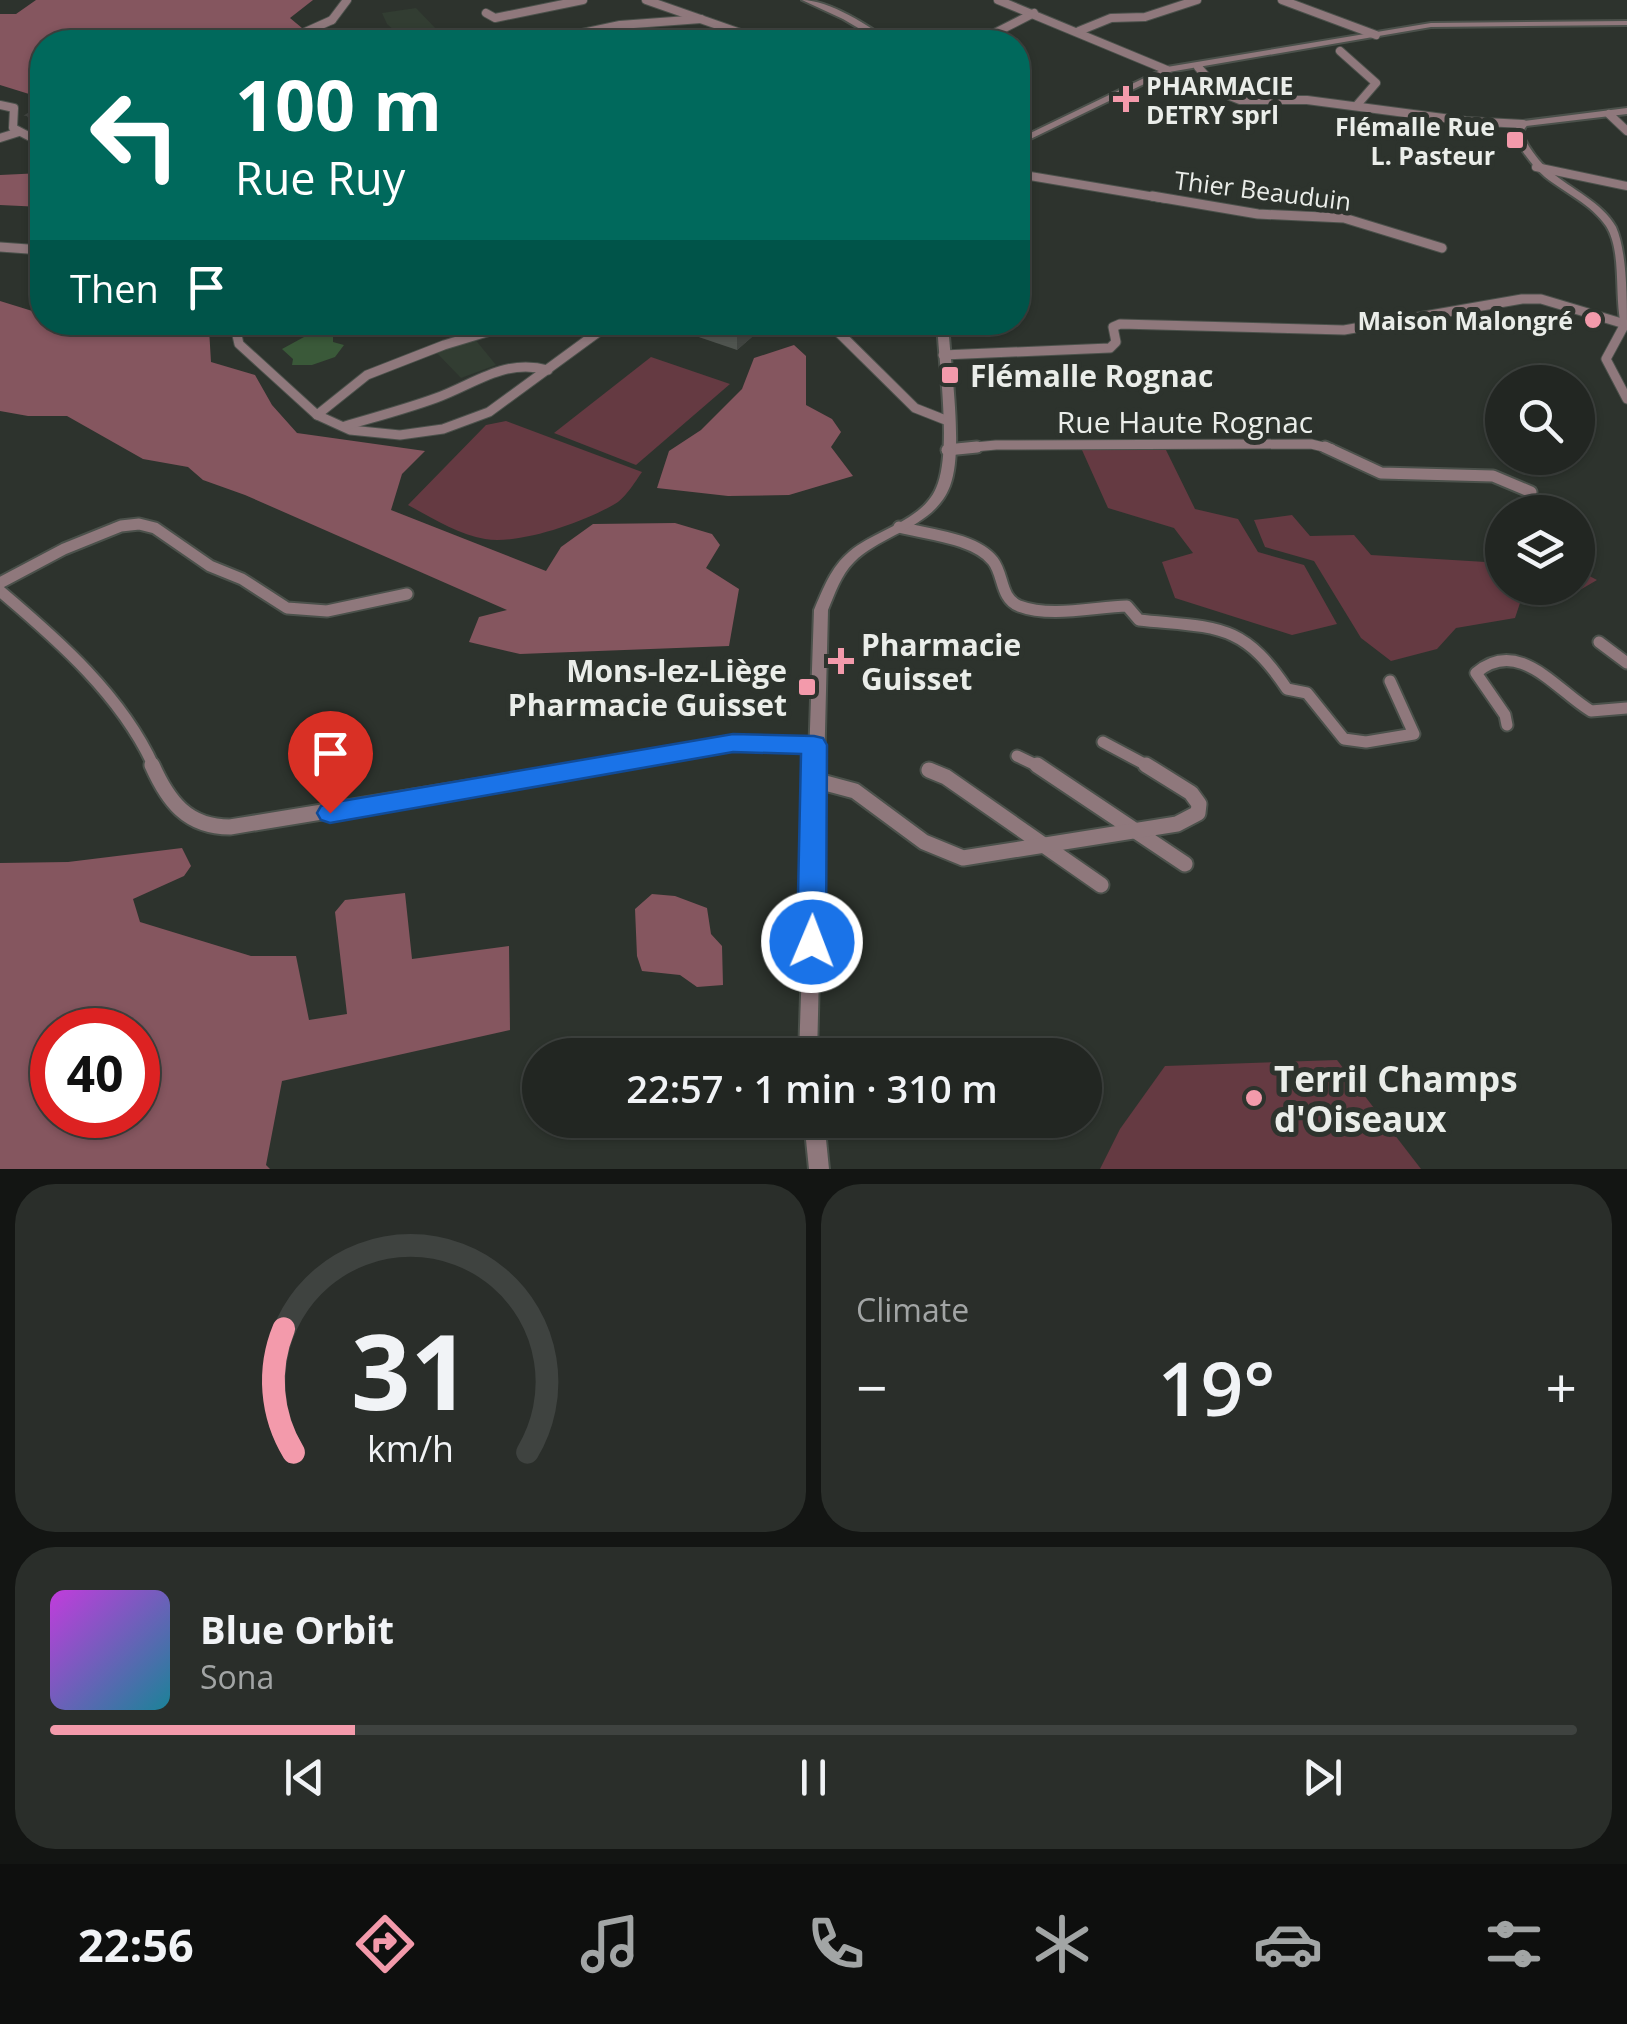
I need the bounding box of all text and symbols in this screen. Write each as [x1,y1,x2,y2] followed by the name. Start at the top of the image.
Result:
[235,56,442,152] text: 100 m
[1146,68,1294,131] place label: PHARMACIE DETRY sprl
[70,70,200,200] icon: left
[1115,88,1137,110] marker: PHARMACIE DETRY sprl
[1335,109,1495,172] place label: Flémalle Rue L. Pasteur
[1504,129,1526,151] marker: Flémalle Rue L. Pasteur
[235,147,405,208] text: Rue Ruy
[1173,162,1353,218] street label: Thier Beauduin
[179,260,234,315] icon: arrive
[70,262,159,314] text: Then
[1357,303,1573,337] place label: Maison Malongré
[1582,309,1604,331] marker: Maison Malongré
[970,355,1213,396] place label: Flémalle Rognac
[939,364,961,386] marker: Flémalle Rognac
[1485,365,1595,605] map controls
[1485,365,1595,475] button: search
[1057,401,1313,442] street label: Rue Haute Rognac
[1485,495,1595,605] button: layers
[861,624,1021,699] place label: Pharmacie Guisset
[508,650,787,725] place label: Mons-lez-Liège Pharmacie Guisset
[830,650,852,672] marker: Pharmacie Guisset
[796,676,818,698] marker: Mons-lez-Liège Pharmacie Guisset
[288,711,373,814] pin
[303,726,358,781] icon: arrive
[760,890,864,994] position arrow
[30,1008,160,1138] speed limit sign: 40
[1274,1055,1518,1142] place label: Terril Champs d'Oiseaux
[626,1062,998,1114] text: 22:57 · 1 min · 310 m
[1243,1087,1265,1109] marker: Terril Champs d'Oiseaux
[856,1288,969,1331] text: Climate
[351,1299,470,1440] text: 31
[1158,1336,1275,1438] text: 19°
[856,1349,887,1424] text: −
[1546,1349,1577,1424] text: +
[367,1424,454,1472] text: km/h
[200,1603,394,1655] text: Blue Orbit
[200,1655,274,1698] text: Sona
[277,1750,332,1805] icon: previous
[786,1750,841,1805] icon: pause
[1295,1750,1350,1805] icon: next
[350,1909,420,1979] icon: directions
[575,1909,645,1979] icon: music
[801,1909,871,1979] icon: phone
[1027,1909,1097,1979] icon: climate
[1253,1909,1323,1979] icon: car
[1479,1909,1549,1979] icon: filters
[78,1914,194,1975] text: 22:56

